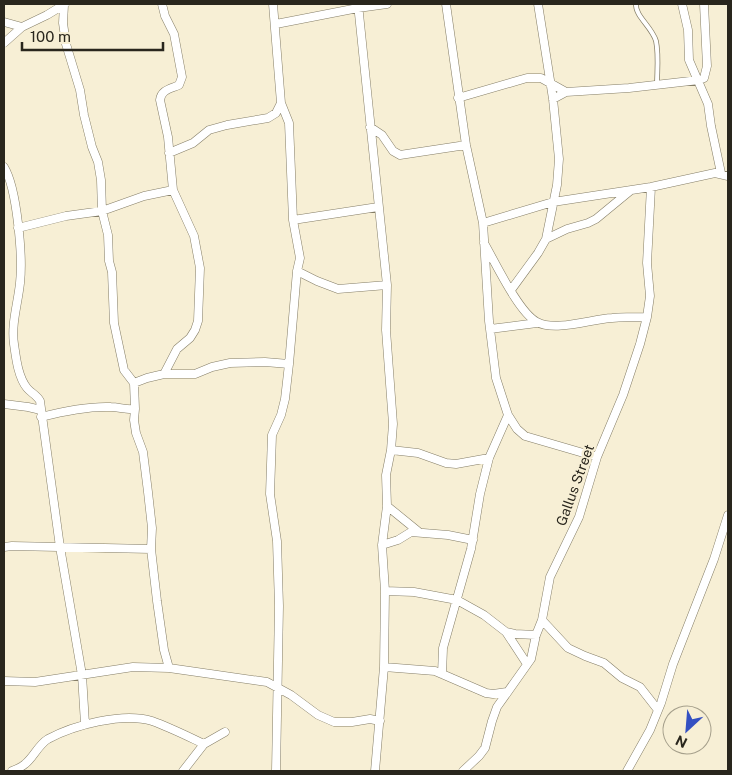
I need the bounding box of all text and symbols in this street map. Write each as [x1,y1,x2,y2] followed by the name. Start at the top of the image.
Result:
[22,20,164,52] scale bar
[30,28,71,45] text: 100 m
[553,442,597,528] street label: Gallus Street
[662,705,712,755] north arrow
[673,732,690,751] text: N

